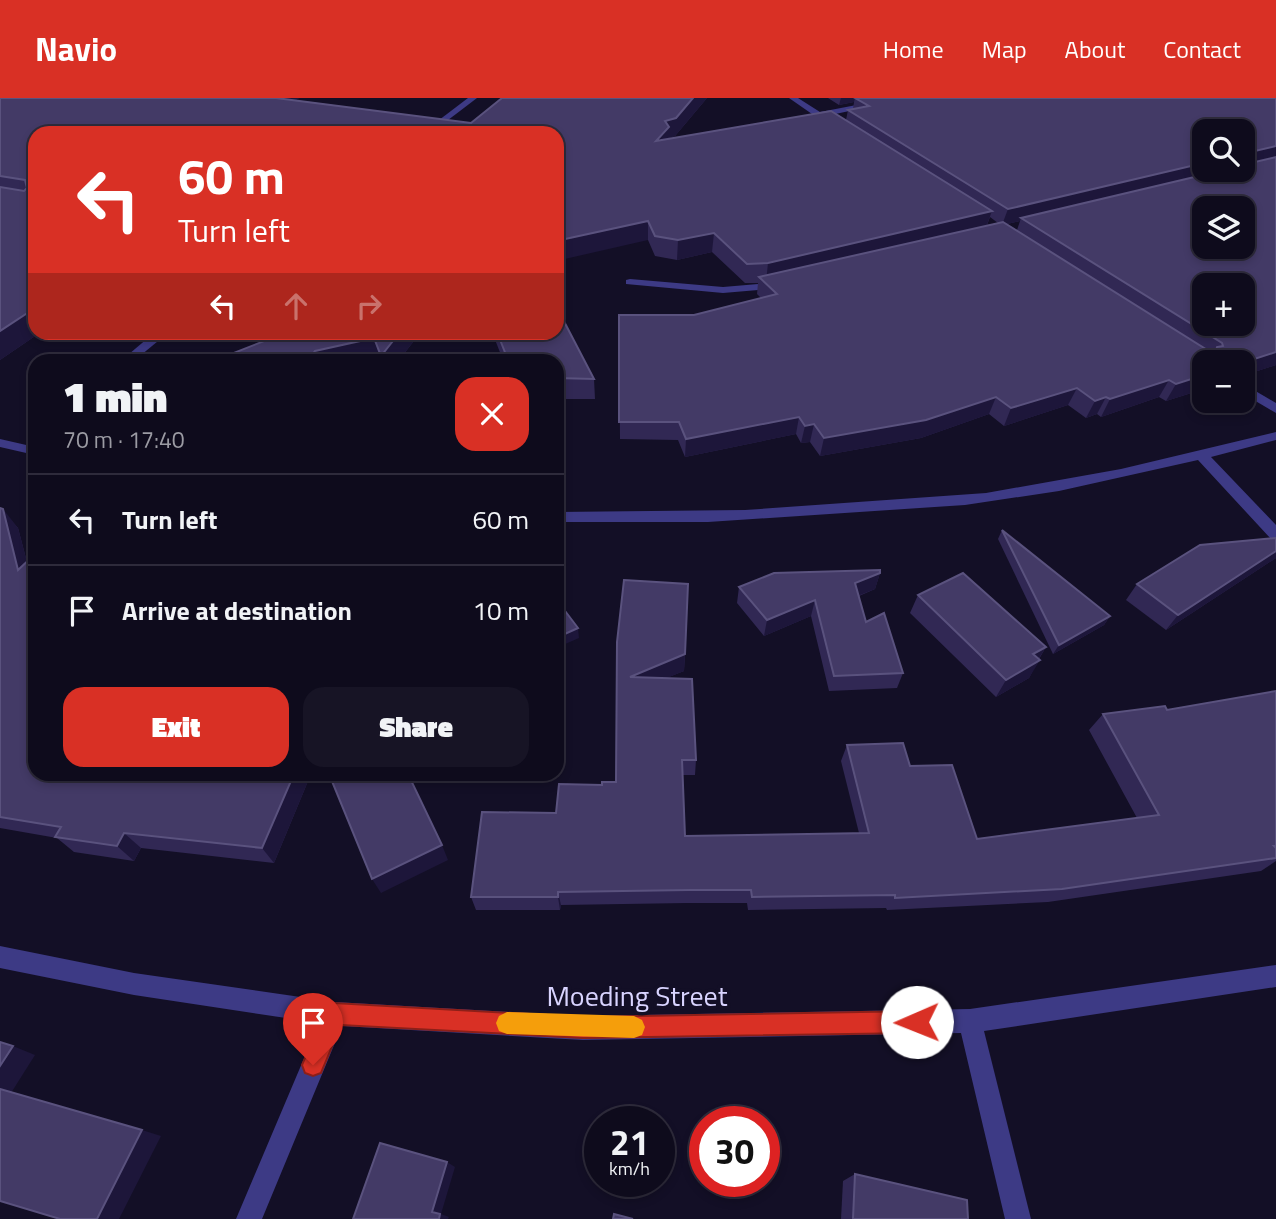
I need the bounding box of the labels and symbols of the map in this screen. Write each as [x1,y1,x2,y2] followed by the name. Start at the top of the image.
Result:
[546,974,728,1017] street label: Moeding Street
[880,985,954,1059] position arrow
[283,993,343,1065] pin
[689,1106,780,1197] speed limit sign: 30

